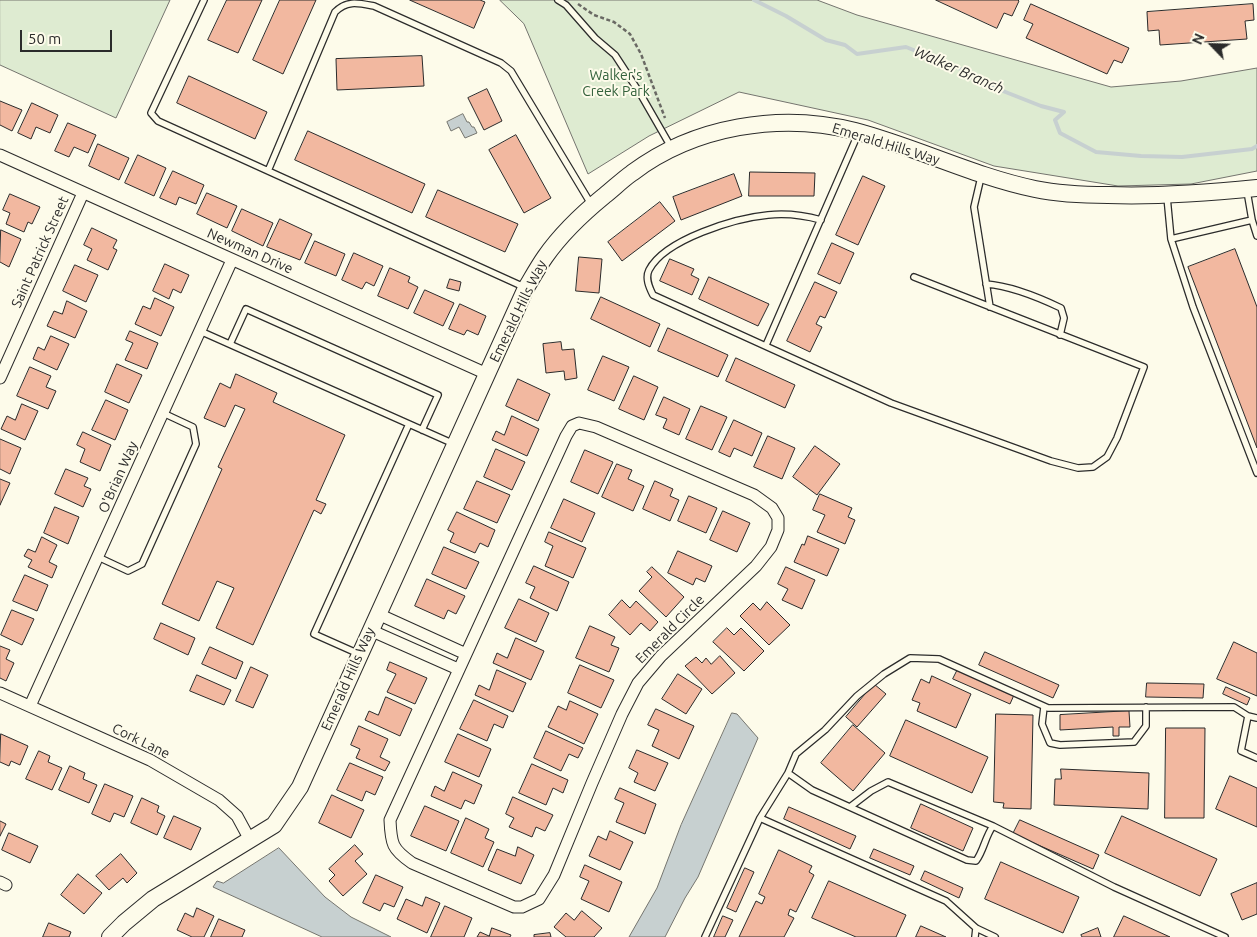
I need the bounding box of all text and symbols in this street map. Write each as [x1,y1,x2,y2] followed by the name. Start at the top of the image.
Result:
[22,20,115,52] scale bar
[1187,20,1237,70] north arrow
[28,30,61,47] text: 50 m
[1189,31,1208,47] text: N
[911,42,1007,98] water label: Walker Branch
[582,67,650,100] park label: Walker's Creek Park
[830,120,942,168] street label: Emerald Hills Way
[8,194,72,310] street label: Saint Patrick Street
[204,225,296,277] street label: Newman Drive
[486,257,550,365] street label: Emerald Hills Way
[95,439,141,515] street label: O'Brian Way
[632,591,708,667] street label: Emerald Circle
[318,625,378,733] street label: Emerald Hills Way
[109,720,173,762] street label: Cork Lane

